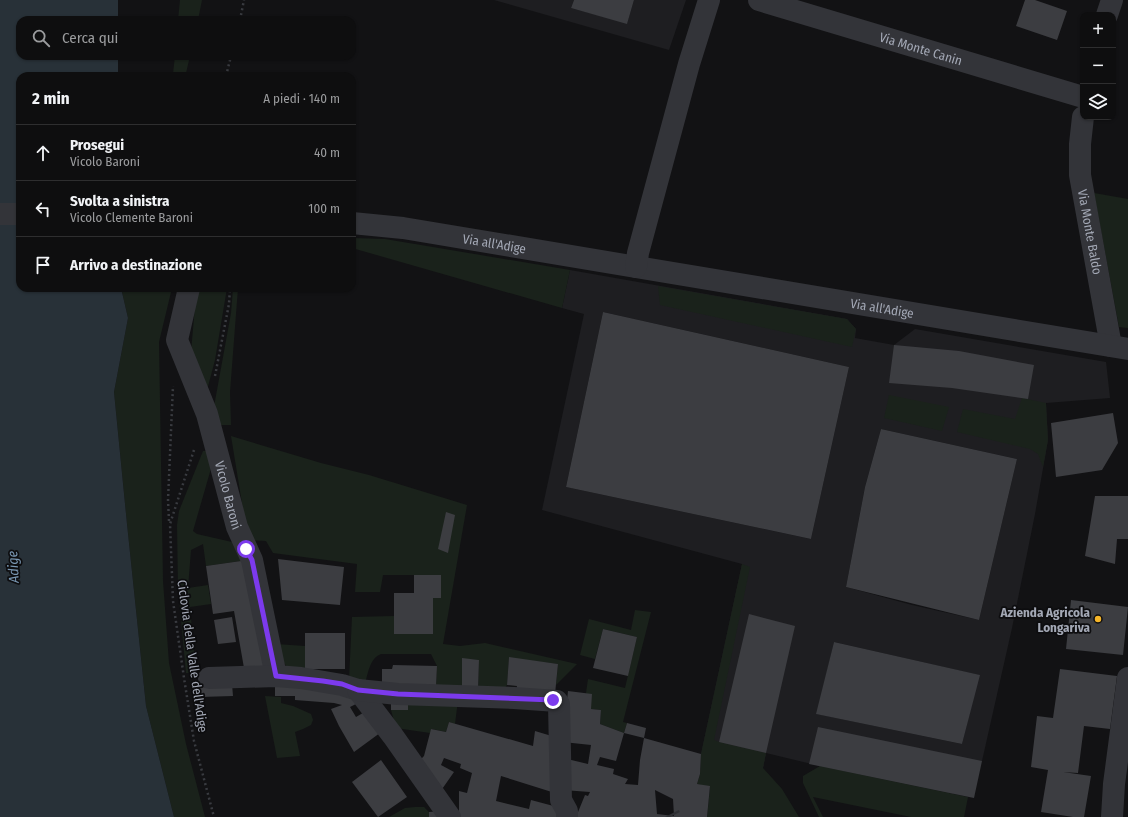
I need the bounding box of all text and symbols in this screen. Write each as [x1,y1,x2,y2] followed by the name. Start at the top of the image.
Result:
[1080,12,1116,120] map controls
[1080,12,1116,48] button: +
[16,16,356,60] search box
[30,27,52,49] icon: search
[62,29,118,47] text: Cerca qui
[878,29,964,68] street label: Via Monte Canin
[1080,48,1116,84] button: −
[1080,84,1116,120] button: layers
[32,88,70,109] text: 2 min
[263,91,340,106] text: A piedi · 140 m
[70,136,124,154] text: Prosegui
[32,142,54,164] icon: ahead
[314,145,340,160] text: 40 m
[70,154,140,169] text: Vicolo Baroni
[1075,188,1105,276] street label: Via Monte Baldo
[70,192,170,210] text: Svolta a sinistra
[32,198,54,220] icon: left
[308,201,340,216] text: 100 m
[70,210,193,225] text: Vicolo Clemente Baroni
[462,231,527,256] street label: Via all'Adige
[32,254,54,276] icon: arrive
[70,256,202,274] text: Arrivo a destinazione
[849,296,915,321] street label: Via all'Adige
[212,459,244,532] street label: Vicolo Baroni
[237,540,255,558] route start
[4,550,23,585] water label: Adige
[174,579,211,733] street label: Ciclovia della Valle dell'Adige
[1000,605,1091,635] place label: Azienda Agricola Longariva
[1093,614,1103,624] marker: Azienda Agricola Longariva
[544,691,562,709] route end

